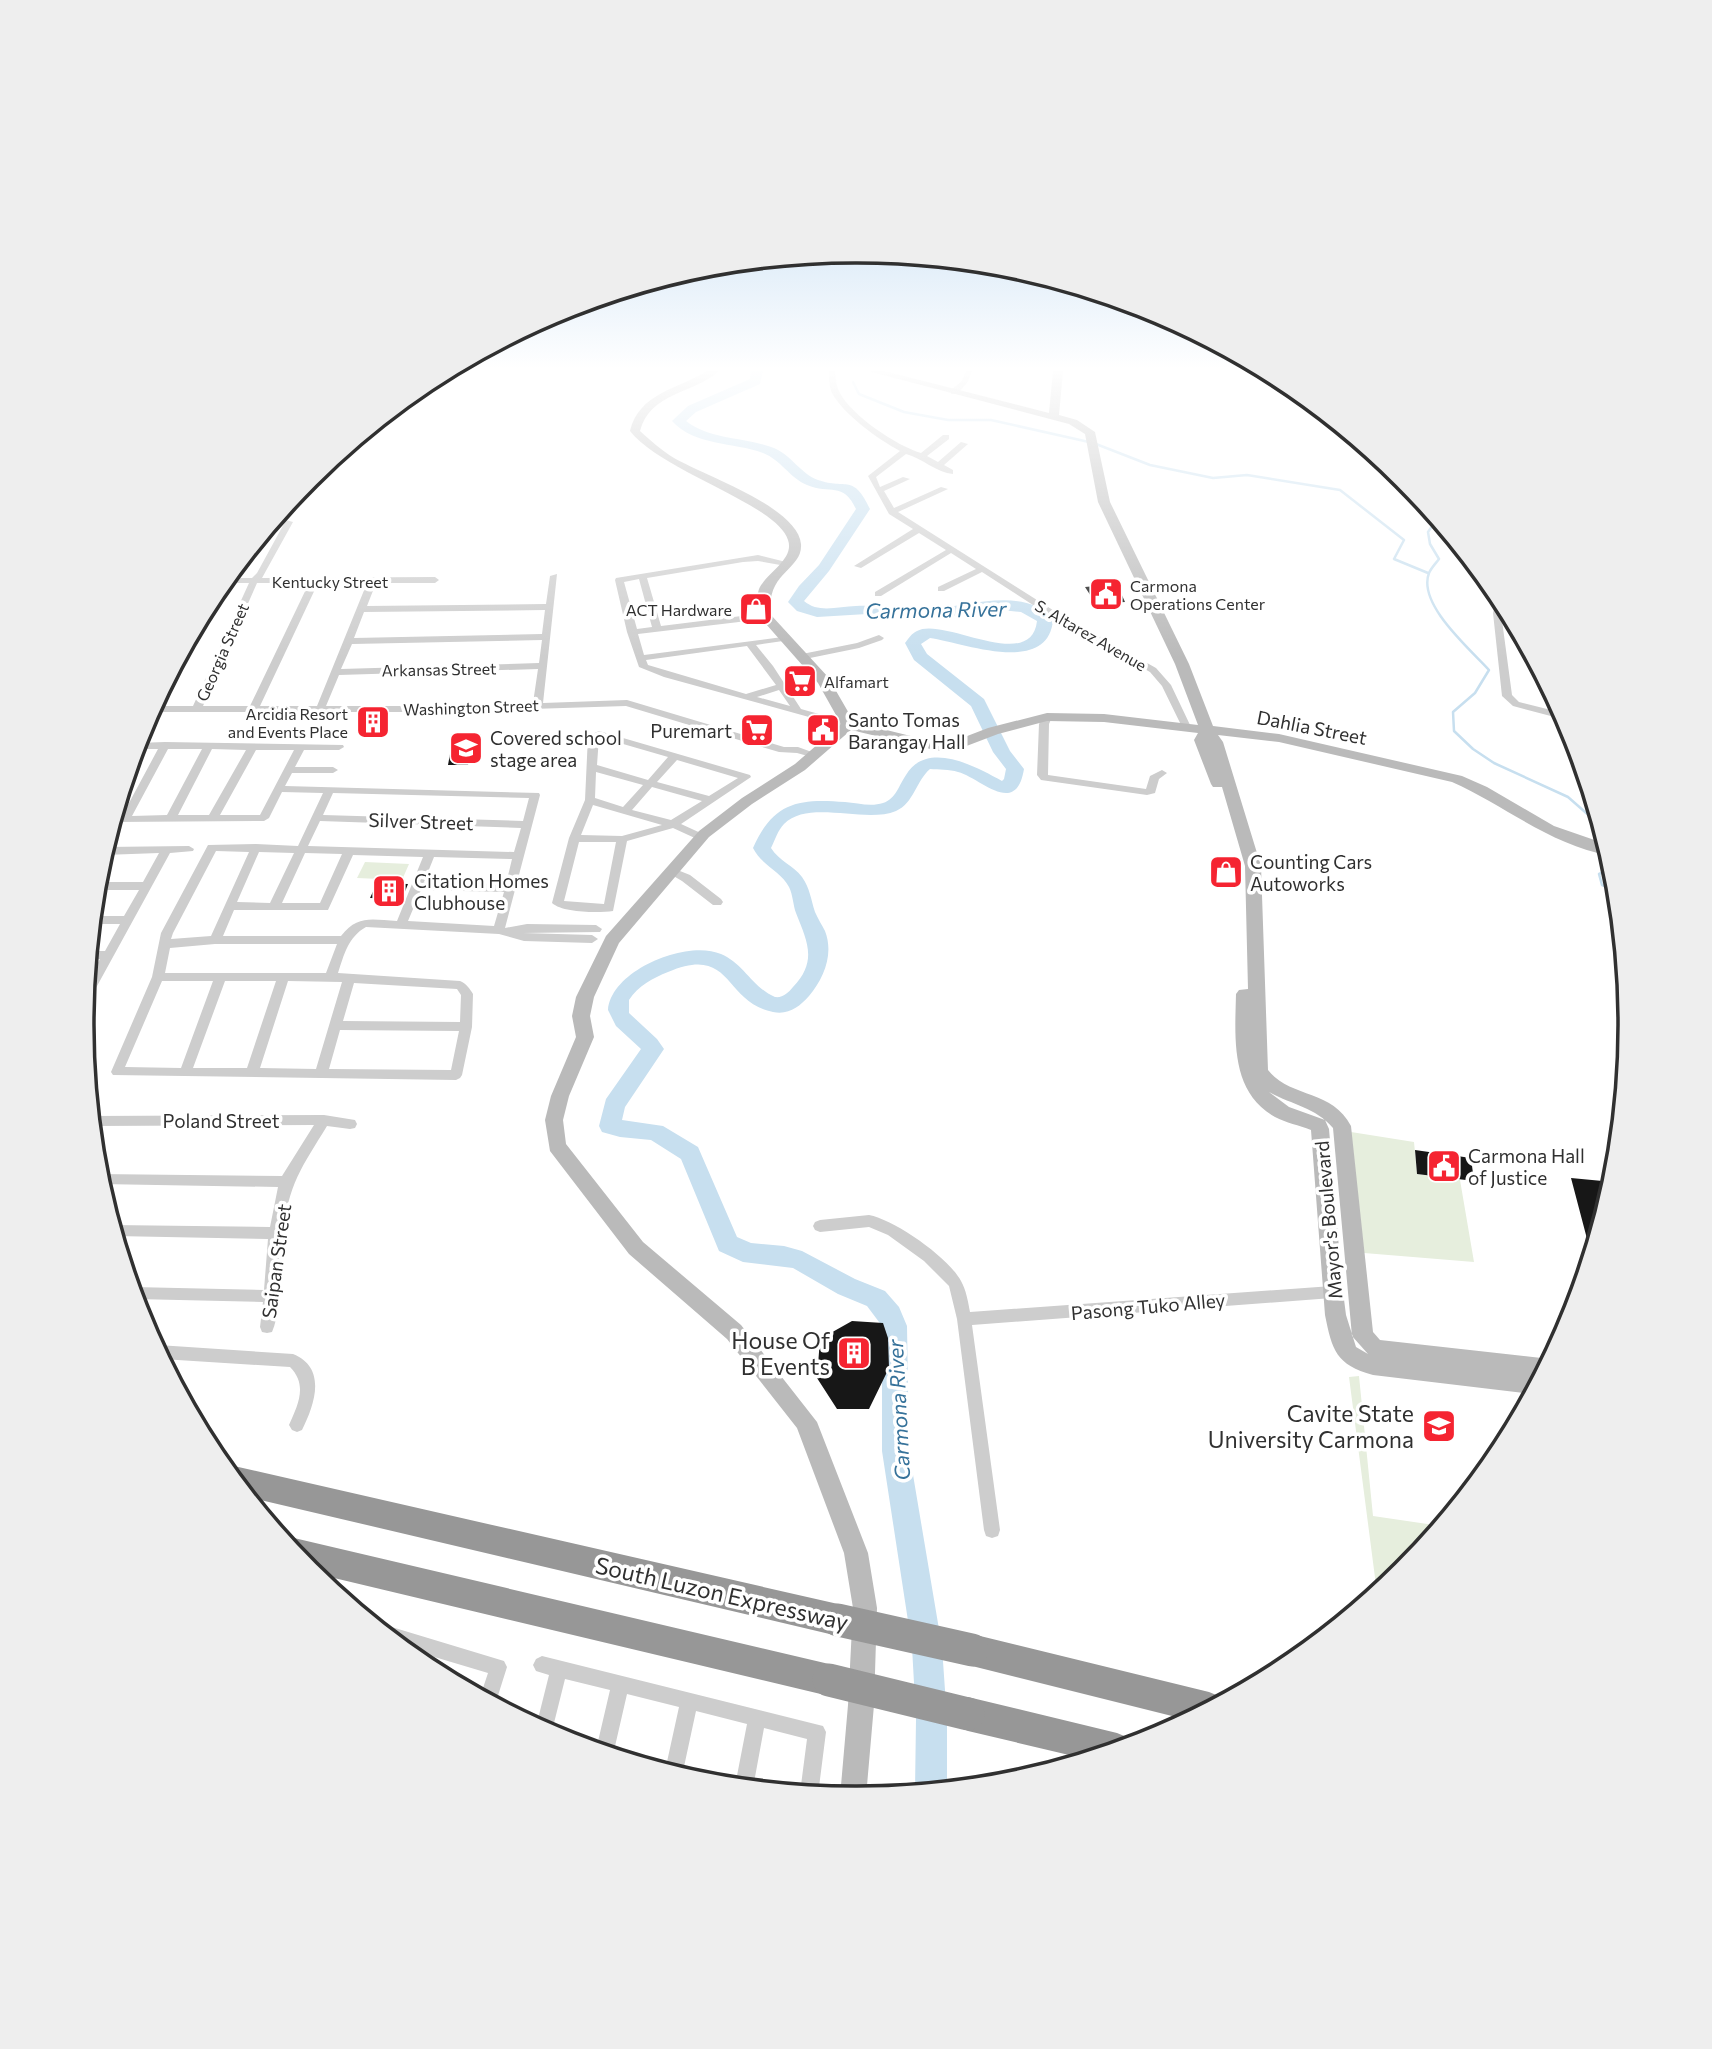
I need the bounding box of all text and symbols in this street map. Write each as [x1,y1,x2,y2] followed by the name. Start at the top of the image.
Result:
[272,572,389,591] street label: Kentucky Street
[1087,575,1125,613] public building icon: Carmona Operations Center
[1130,576,1266,613] place label: Carmona Operations Center
[737,590,775,628] shop icon: ACT Hardware
[865,595,1007,623] water label: Carmona River
[1032,595,1150,675] street label: S. Altarez Avenue
[192,600,252,704] street label: Georgia Street
[626,600,732,619] place label: ACT Hardware
[381,658,497,680] street label: Arkansas Street
[781,662,819,700] supermarket icon: Alfamart
[824,672,889,691] place label: Alfamart
[403,695,540,719] street label: Washington Street
[354,703,392,741] building icon: Arcidia Resort and Events Place
[228,704,348,741] place label: Arcidia Resort and Events Place
[1255,705,1369,749] street label: Dahlia Street
[848,708,966,753] place label: Santo Tomas Barangay Hall
[738,711,776,749] supermarket icon: Puremart
[804,711,842,749] public building icon: Santo Tomas Barangay Hall
[650,719,732,742] place label: Puremart
[490,726,622,771] place label: Covered school stage area
[447,729,485,767] school or university icon: Covered school stage area
[368,808,474,834] street label: Silver Street
[1250,850,1372,895] place label: Counting Cars Autoworks
[1207,853,1245,891] shop icon: Counting Cars Autoworks
[414,869,549,914] place label: Citation Homes Clubhouse
[370,872,408,910] building icon: Citation Homes Clubhouse
[163,1109,280,1132] street label: Poland Street
[1310,1140,1346,1300] street label: Mayor's Boulevard
[1468,1144,1585,1189] place label: Carmona Hall of Justice
[1425,1147,1463,1185] public building icon: Carmona Hall of Justice
[257,1202,295,1320] street label: Saipan Street
[1070,1288,1226,1324] street label: Pasong Tuko Alley
[731,1326,830,1380] place label: House Of B Events
[835,1334,873,1372] building icon: House Of B Events
[882,1338,914,1481] water label: Carmona River
[1208,1399,1414,1453] place label: Cavite State University Carmona
[1420,1407,1458,1445] school or university icon: Cavite State University Carmona
[593,1550,851,1636] street label: South Luzon Expressway

